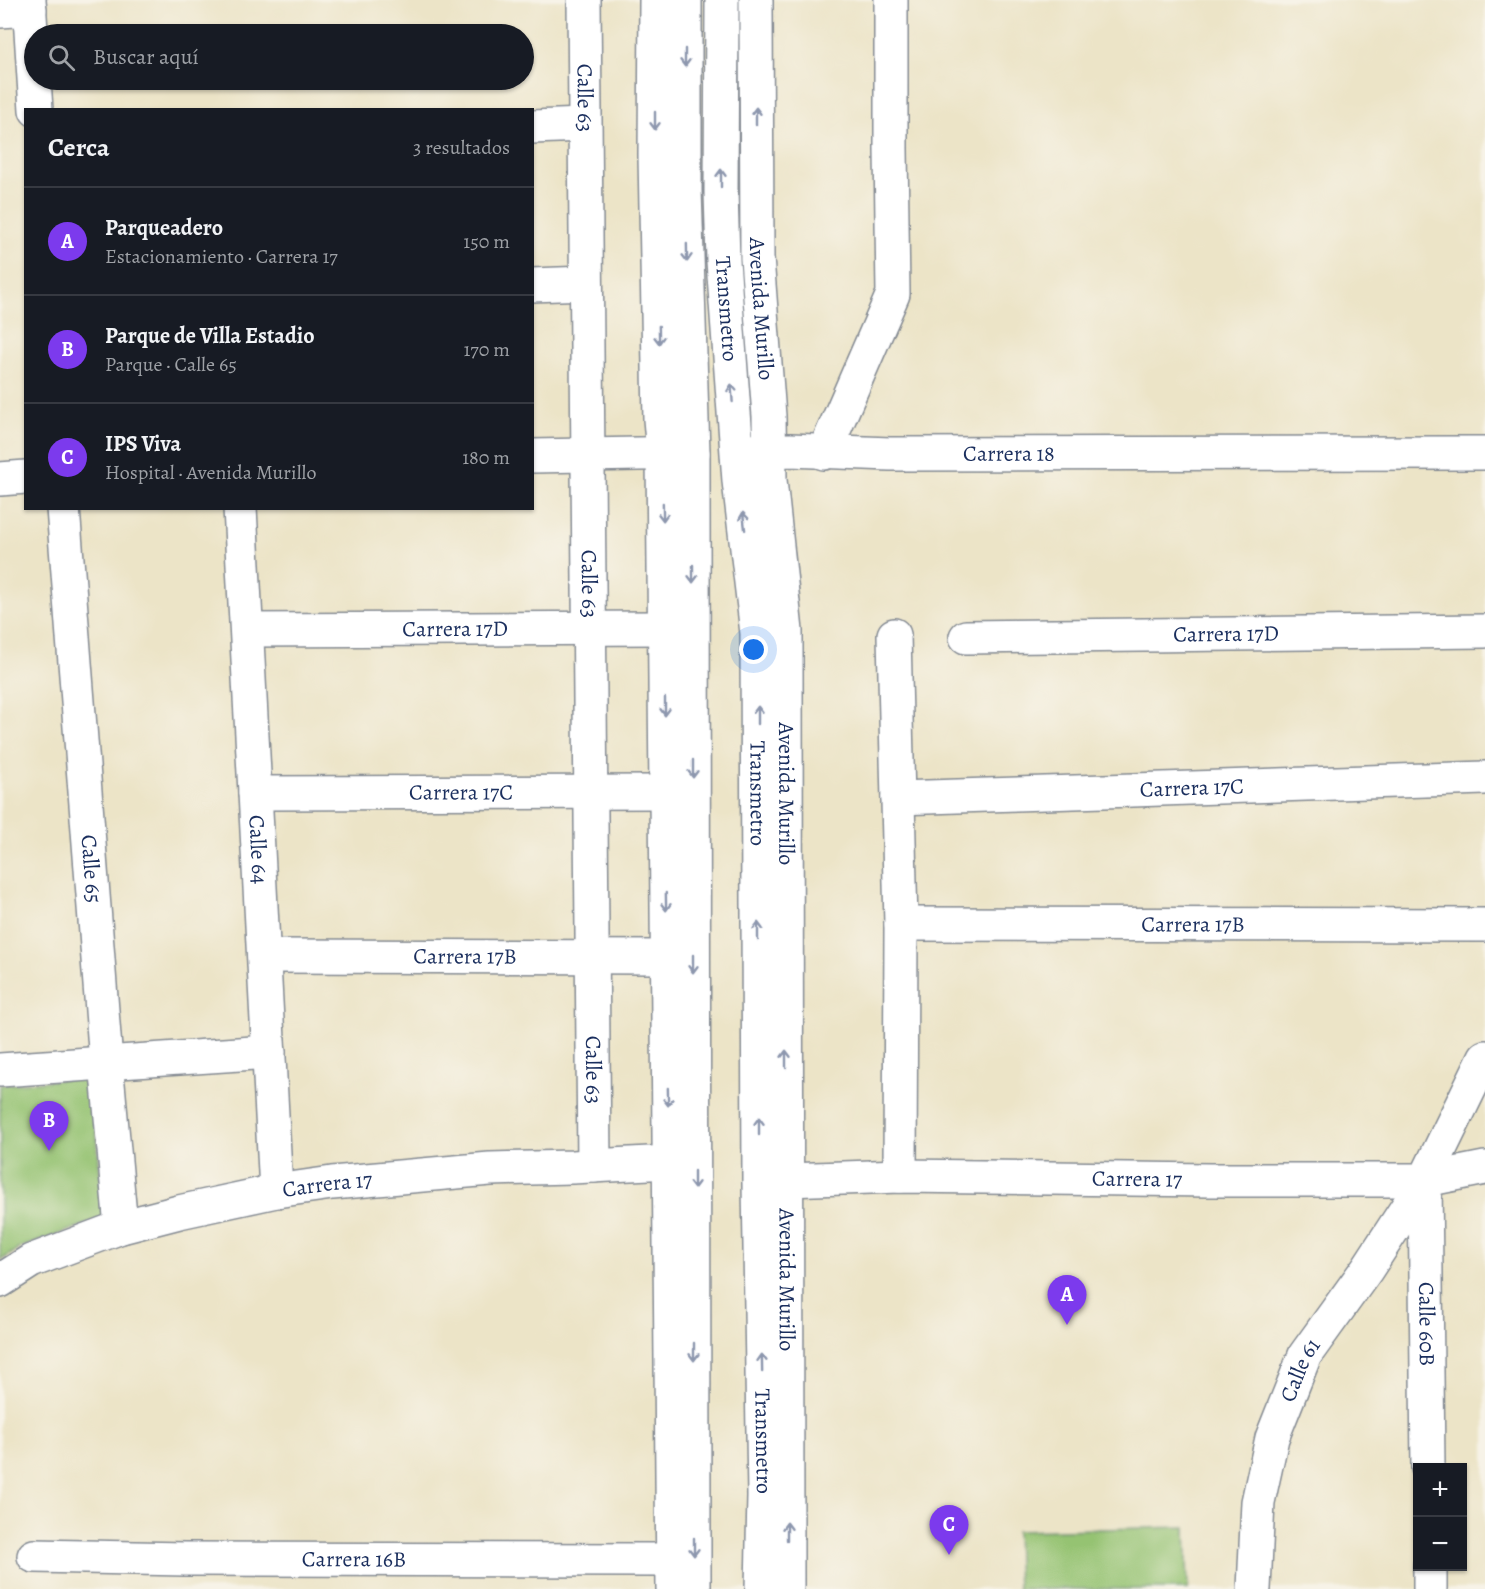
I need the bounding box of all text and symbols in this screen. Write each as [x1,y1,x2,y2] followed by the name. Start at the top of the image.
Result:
[24,24,534,90] search box
[45,41,78,74] icon: search
[93,42,199,72] text: Buscar aquí
[679,48,691,68] one-way arrow
[570,64,600,132] street label: Calle 63
[750,106,762,126] one-way arrow
[649,111,661,131] one-way arrow
[48,130,110,165] text: Cerca
[413,134,510,161] text: 3 resultados
[715,168,727,188] one-way arrow
[105,213,223,243] text: Parqueadero
[61,228,74,255] text: A
[463,228,510,255] text: 150 m
[742,236,781,381] street label: Avenida Murillo
[105,243,338,270] text: Estacionamiento · Carrera 17
[681,243,693,263] one-way arrow
[708,255,745,363] street label: Transmetro
[105,321,315,351] text: Parque de Villa Estadio
[653,325,664,345] one-way arrow
[61,336,74,363] text: B
[464,336,510,363] text: 170 m
[105,351,237,378] text: Parque · Calle 65
[727,384,738,404] one-way arrow
[105,429,181,459] text: IPS Viva
[963,439,1055,469] street label: Carrera 18
[61,444,74,471] text: C
[462,444,510,471] text: 180 m
[105,459,316,486] text: Hospital · Avenida Murillo
[657,501,669,521] one-way arrow
[738,511,749,531] one-way arrow
[574,550,604,618] street label: Calle 63
[687,564,699,584] one-way arrow
[402,614,508,644] street label: Carrera 17D
[1173,618,1279,650] street label: Carrera 17D
[739,635,768,664] your location
[659,696,671,716] one-way arrow
[752,705,764,725] one-way arrow
[771,721,801,865] street label: Avenida Murillo
[742,741,773,846] street label: Transmetro
[687,759,699,779] one-way arrow
[1139,771,1244,805] street label: Carrera 17C
[409,777,513,808] street label: Carrera 17C
[241,814,275,885] street label: Calle 64
[73,834,109,904] street label: Calle 65
[661,891,672,911] one-way arrow
[1141,909,1245,940] street label: Carrera 17B
[752,921,764,941] one-way arrow
[413,941,517,972] street label: Carrera 17B
[687,954,699,974] one-way arrow
[578,1036,608,1104] street label: Calle 63
[780,1049,792,1069] one-way arrow
[663,1086,674,1106] one-way arrow
[29,1102,68,1151] pin: B
[753,1116,765,1136] one-way arrow
[1092,1163,1183,1195] street label: Carrera 17
[280,1164,374,1205] street label: Carrera 17
[688,1170,700,1190] one-way arrow
[772,1207,802,1351] street label: Avenida Murillo
[1048,1276,1086,1325] pin: A
[1411,1282,1442,1366] street label: Calle 60B
[1273,1332,1327,1406] street label: Calle 61
[688,1341,700,1361] one-way arrow
[756,1353,768,1373] one-way arrow
[747,1388,779,1494] street label: Transmetro
[1413,1463,1467,1571] map controls
[1413,1463,1467,1517] button: +
[930,1506,968,1555] pin: C
[1413,1517,1467,1571] button: −
[781,1521,793,1541] one-way arrow
[688,1536,700,1556] one-way arrow
[302,1544,406,1574] street label: Carrera 16B

